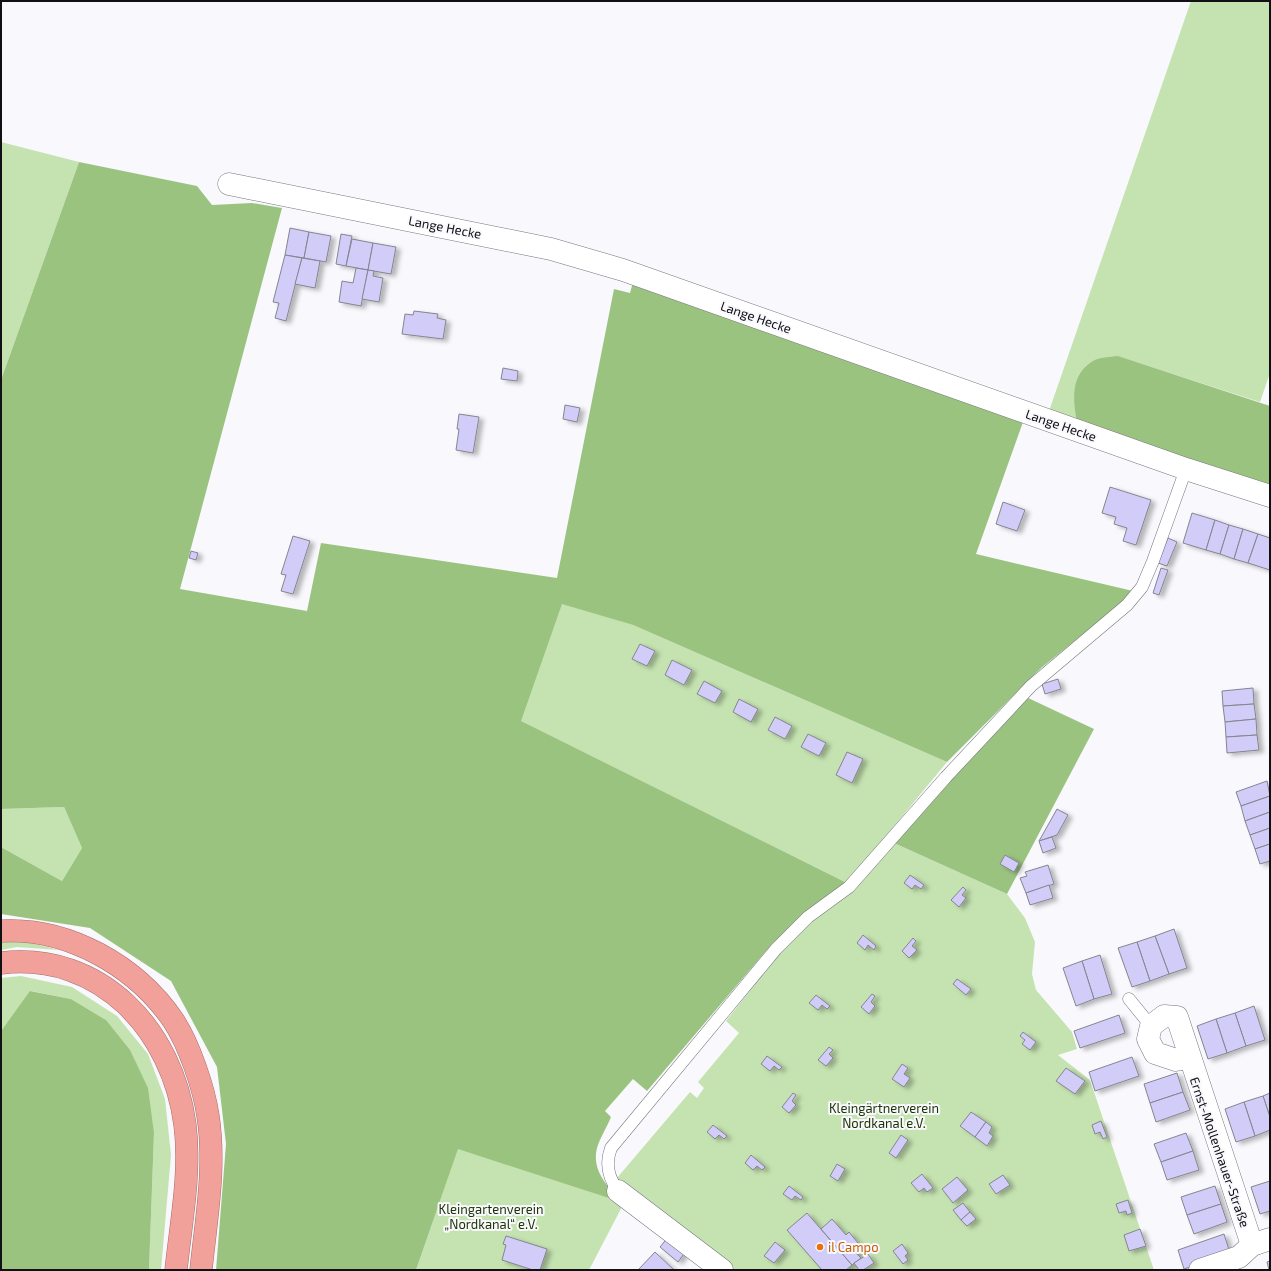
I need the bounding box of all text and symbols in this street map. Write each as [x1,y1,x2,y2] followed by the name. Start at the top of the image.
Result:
[407,212,483,242] street label: Lange Hecke
[718,297,794,337] street label: Lange Hecke
[1023,405,1099,445] street label: Lange Hecke
[1187,1075,1253,1229] street label: Ernst-Mollenhauer-Straße
[829,1100,939,1131] park label: Kleingärtnerverein Nordkanal e.V.
[439,1201,543,1232] park label: Kleingartenverein „Nordkanal“ e.V.
[828,1239,879,1255] place label: il Campo
[815,1242,825,1252] marker: il Campo

